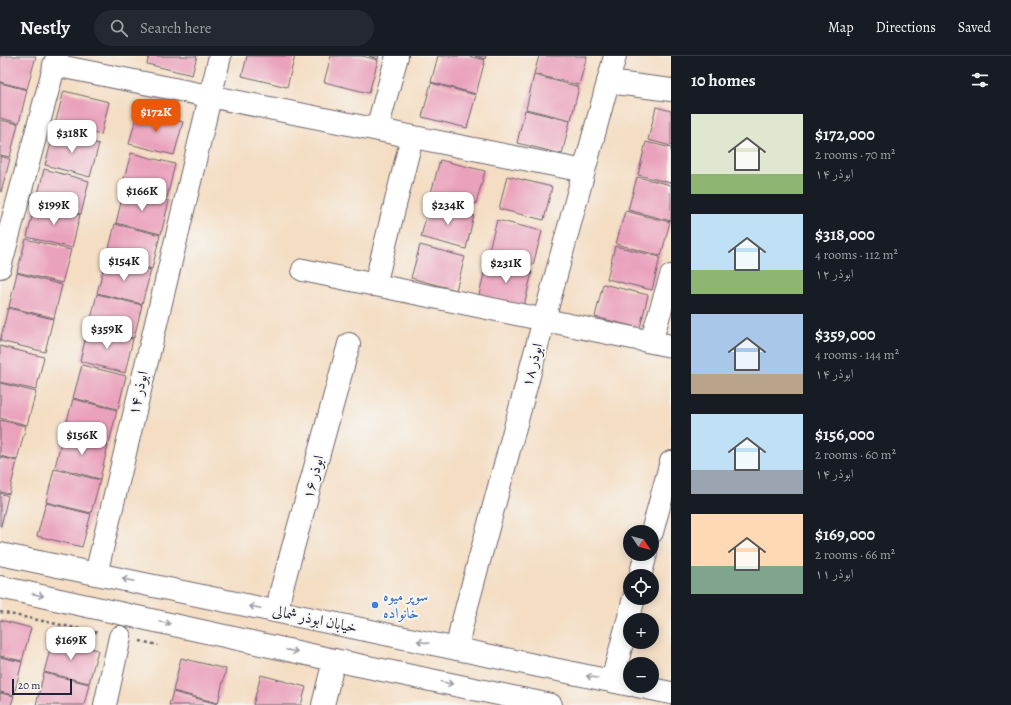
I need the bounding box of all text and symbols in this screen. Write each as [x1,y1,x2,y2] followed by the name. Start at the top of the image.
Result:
[94,10,374,46] search box
[20,15,70,41] text: Nestly
[108,17,130,39] icon: search
[140,18,211,38] text: Search here
[828,18,854,37] text: Map
[876,18,936,37] text: Directions
[958,18,991,37] text: Saved
[691,69,756,92] text: 10 homes
[969,69,991,91] icon: filters
[128,99,184,133] pin: $172K
[140,103,172,120] text: $172K
[44,120,100,154] pin: $318K
[815,123,875,146] text: $172,000
[56,124,88,141] text: $318K
[723,130,771,178] icon: home
[815,146,895,163] text: 2 rooms · 70 m²
[815,165,854,182] text: ابوذر ۱۴
[114,178,170,212] pin: $166K
[126,182,158,199] text: $166K
[26,192,82,226] pin: $199K
[420,192,476,226] pin: $234K
[38,196,70,213] text: $199K
[432,196,464,213] text: $234K
[815,223,875,246] text: $318,000
[723,230,771,278] icon: home
[815,246,898,263] text: 4 rooms · 112 m²
[96,248,152,282] pin: $154K
[478,250,534,284] pin: $231K
[109,252,139,269] text: $154K
[490,254,522,271] text: $231K
[815,265,854,282] text: ابوذر ۱۲
[79,316,135,350] pin: $359K
[91,320,123,337] text: $359K
[815,323,876,346] text: $359,000
[723,330,771,378] icon: home
[517,341,547,389] street label: ابوذر ۱۸
[815,346,899,363] text: 4 rooms · 144 m²
[815,365,854,382] text: ابوذر ۱۴
[123,369,153,417] street label: ابوذر ۱۴
[54,422,110,456] pin: $156K
[815,423,874,446] text: $156,000
[67,426,97,443] text: $156K
[723,430,771,478] icon: home
[815,446,896,463] text: 2 rooms · 60 m²
[298,453,328,501] street label: ابوذر ۱۶
[815,465,854,482] text: ابوذر ۱۴
[815,523,875,546] text: $169,000
[623,525,659,561] north arrow
[623,525,659,693] map controls
[723,530,771,578] icon: home
[815,546,895,563] text: 2 rooms · 66 m²
[815,565,854,582] text: ابوذر ۱۱
[623,569,659,605] button: locate
[122,576,135,584] one-way arrow
[383,586,428,623] place label: سوپر میوه خانواده
[31,591,44,599] one-way arrow
[271,600,359,638] street label: خیابان ابوذر شمالی
[370,600,380,610] marker: سوپر میوه خانواده
[249,602,262,610] one-way arrow
[623,613,659,649] button: +
[158,619,171,627] one-way arrow
[43,627,99,661] pin: $169K
[55,631,87,648] text: $169K
[417,637,430,645] one-way arrow
[285,647,298,655] one-way arrow
[623,657,659,693] button: −
[586,672,599,680] one-way arrow
[12,677,72,696] scale bar
[18,678,40,693] text: 20 m
[440,680,453,688] one-way arrow

